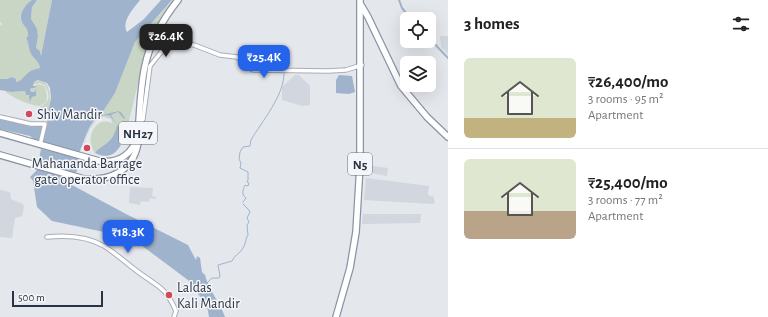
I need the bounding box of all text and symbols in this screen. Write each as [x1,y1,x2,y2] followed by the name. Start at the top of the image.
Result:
[400,12,436,92] map controls
[400,12,436,48] button: locate
[730,13,752,35] icon: filters
[464,15,520,32] text: 3 homes
[133,24,199,58] pin: ₹26.4K
[149,30,183,43] text: ₹26.4K
[231,45,297,79] pin: ₹25.4K
[247,51,281,64] text: ₹25.4K
[400,56,436,92] button: layers
[588,73,668,90] text: ₹26,400/mo
[496,74,544,122] icon: home
[588,93,663,106] text: 3 rooms · 95 m²
[37,108,102,122] place label: Shiv Mandir
[24,109,34,119] marker: Shiv Mandir
[588,109,643,122] text: Apartment
[119,122,157,144] road number: NH27
[82,143,92,153] marker: Mahananda Barrage gate operator office
[348,153,372,175] road number: N5
[32,157,142,187] place label: Mahananda Barrage gate operator office
[588,174,668,191] text: ₹25,400/mo
[496,175,544,223] icon: home
[588,194,663,207] text: 3 rooms · 77 m²
[588,210,643,223] text: Apartment
[95,220,161,254] pin: ₹18.3K
[112,226,144,239] text: ₹18.3K
[177,281,240,311] place label: Laldas Kali Mandir
[12,289,103,308] scale bar
[164,290,174,300] marker: Laldas Kali Mandir
[18,292,45,303] text: 500 m

